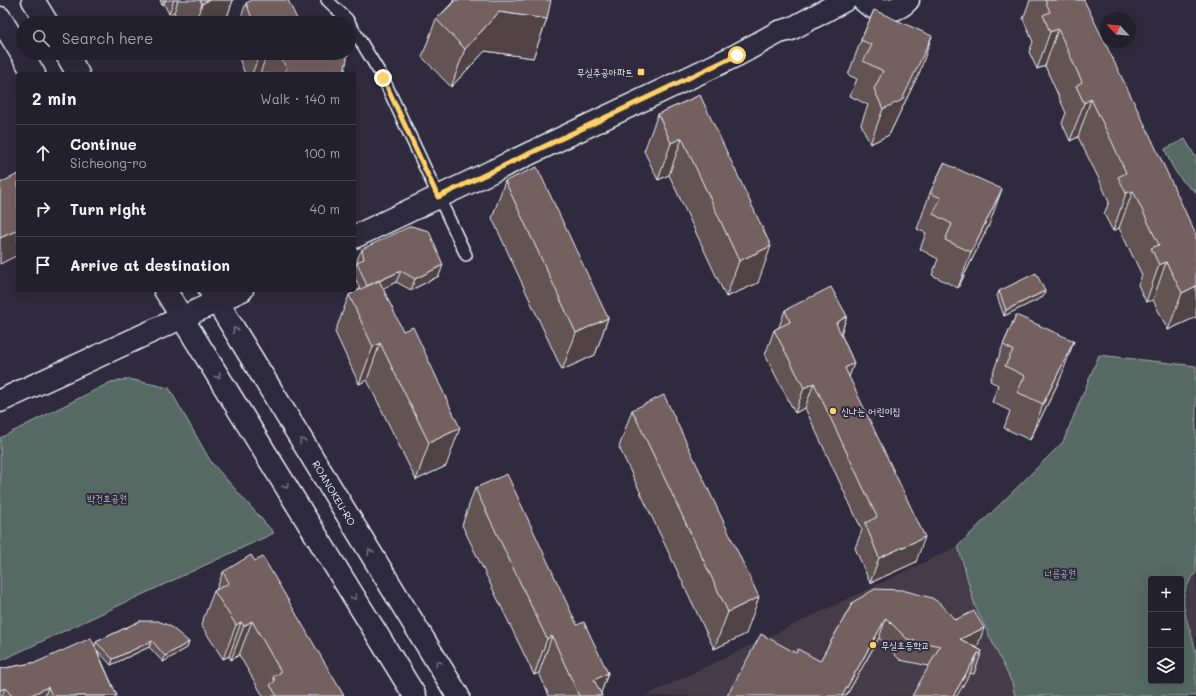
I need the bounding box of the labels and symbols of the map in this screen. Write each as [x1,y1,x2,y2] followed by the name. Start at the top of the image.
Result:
[1100,12,1136,48] north arrow
[728,46,746,64] route start
[577,65,633,79] place label: 무실주공아파트
[636,67,646,77] marker: 무실주공아파트
[374,69,392,87] route end
[232,327,239,334] one-way arrow
[213,372,221,379] one-way arrow
[841,404,901,418] place label: 신나는 어린이집
[828,406,838,416] marker: 신나는 어린이집
[300,438,307,445] one-way arrow
[309,458,359,528] street label: ROANOKEU-RO
[281,482,289,489] one-way arrow
[87,491,127,505] park label: 박건호공원
[368,549,375,556] one-way arrow
[1044,566,1076,580] park label: 너름공원
[349,593,357,600] one-way arrow
[881,638,929,652] place label: 무실초등학교
[868,640,878,650] marker: 무실초등학교
[435,660,443,667] one-way arrow

